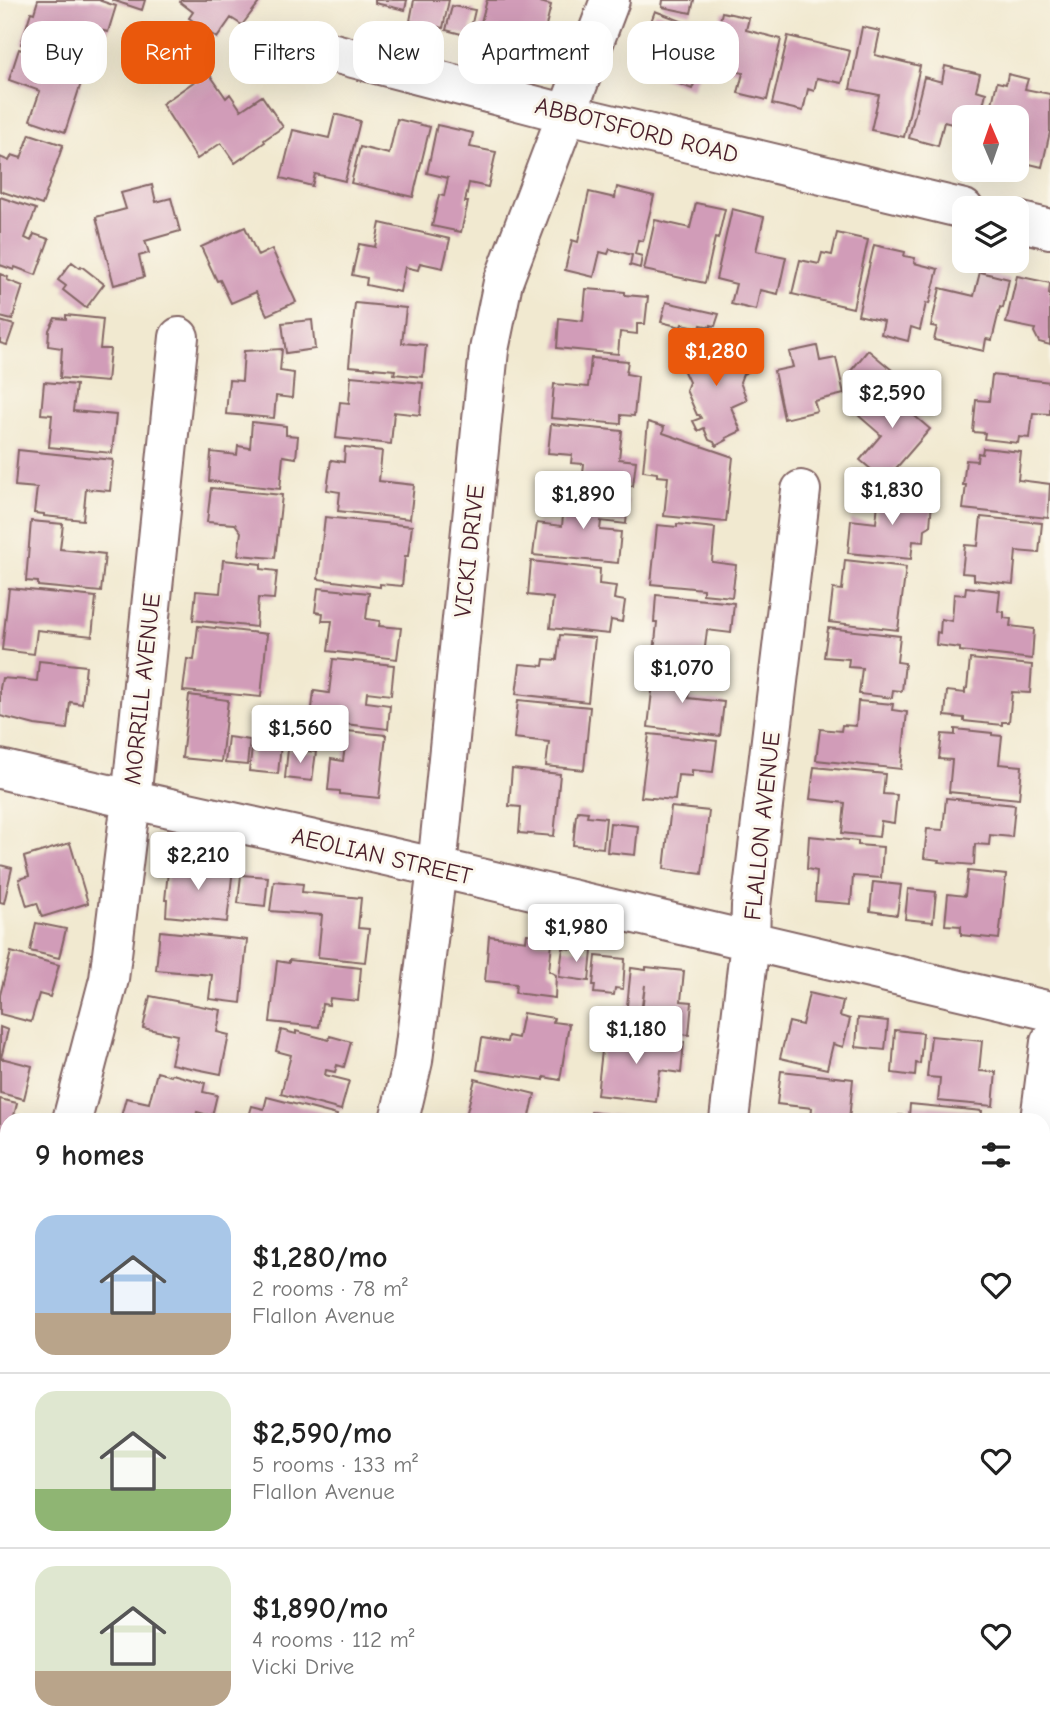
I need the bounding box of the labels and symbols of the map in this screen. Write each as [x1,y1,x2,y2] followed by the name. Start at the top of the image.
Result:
[532,91,742,169] street label: ABBOTSFORD ROAD
[952,105,1029,182] north arrow
[659,328,773,388] pin: $1,280
[835,370,949,430] pin: $2,590
[835,468,949,527] pin: $1,830
[526,472,640,531] pin: $1,890
[448,483,490,619] street label: VICKI DRIVE
[118,592,166,786] street label: MORRILL AVENUE
[625,646,739,705] pin: $1,070
[243,706,357,765] pin: $1,560
[738,730,786,922] street label: FLALLON AVENUE
[289,822,475,890] street label: AEOLIAN STREET
[141,832,255,892] pin: $2,210
[519,904,633,964] pin: $1,980
[579,1006,693,1066] pin: $1,180

